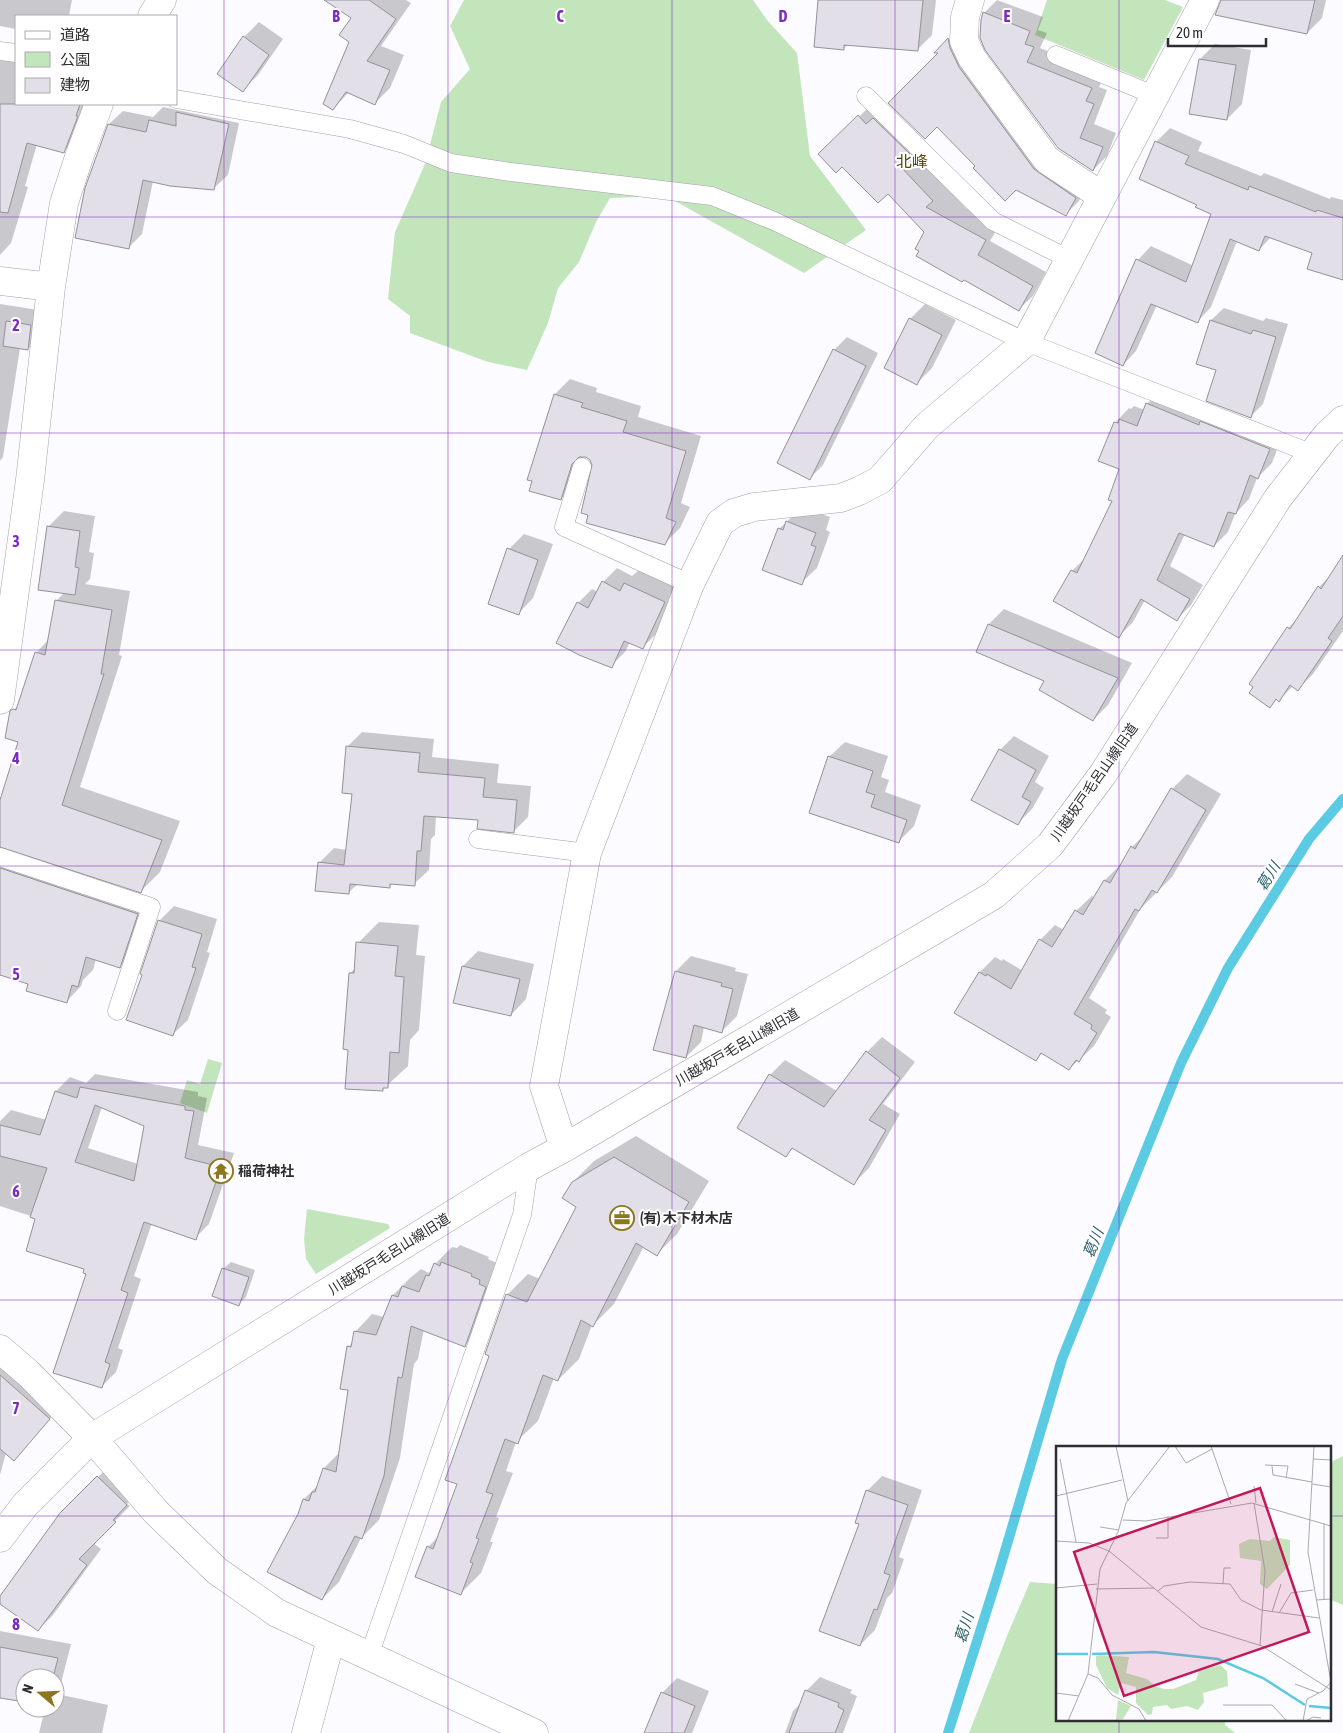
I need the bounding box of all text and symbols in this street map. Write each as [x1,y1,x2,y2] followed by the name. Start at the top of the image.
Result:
[332,7,340,25] text: B
[556,7,564,25] text: C
[779,7,788,25] text: D
[1004,7,1011,25] text: E
[15,15,178,105] legend
[1168,15,1266,47] scale bar
[1176,24,1203,41] text: 20 m
[60,26,90,43] text: 道路
[60,51,90,68] text: 公園
[60,76,90,93] text: 建物
[896,152,928,170] district label: 北峰
[12,316,20,334] text: 2
[12,532,20,550] text: 3
[1047,720,1141,844] street label: 川越坂戸毛呂山線旧道
[11,749,20,767] text: 4
[1253,857,1284,893] water label: 葛川
[12,965,20,983] text: 5
[672,1005,802,1089] street label: 川越坂戸毛呂山線旧道
[208,1158,234,1184] temple icon: 稲荷神社
[238,1163,294,1179] place label: 稲荷神社
[12,1182,20,1200] text: 6
[609,1205,635,1231] office icon: (有) 木下材木店
[325,1210,453,1298] street label: 川越坂戸毛呂山線旧道
[640,1210,733,1226] place label: (有) 木下材木店
[1079,1224,1107,1260] water label: 葛川
[12,1399,20,1417] text: 7
[1056,1446,1330,1720] inset map
[951,1609,977,1645] water label: 葛川
[12,1615,20,1633] text: 8
[15,1668,65,1718] north arrow
[19,1682,37,1695] text: N

